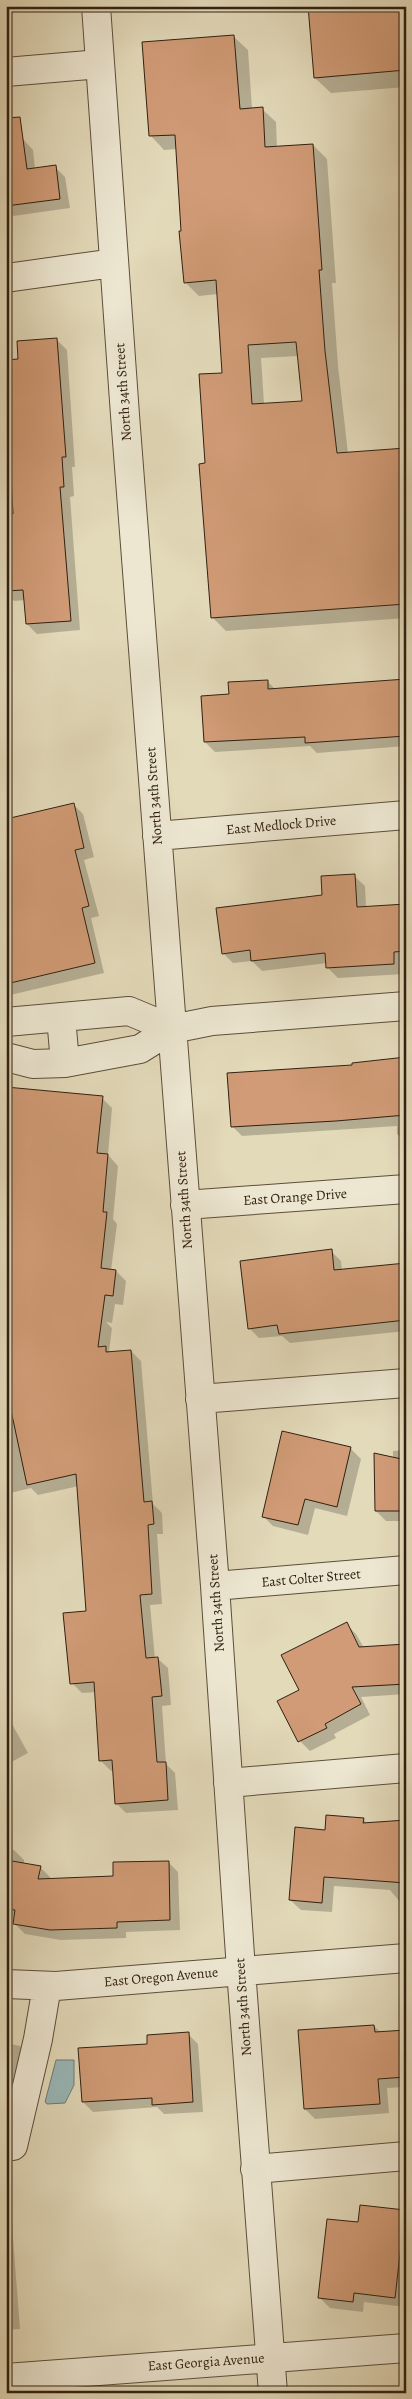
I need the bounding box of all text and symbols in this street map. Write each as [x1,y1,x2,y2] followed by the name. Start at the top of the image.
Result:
[110,342,136,442] street label: North 34th Street
[141,746,167,846] street label: North 34th Street
[225,811,337,839] street label: East Medlock Drive
[171,1150,197,1250] street label: North 34th Street
[242,1184,348,1210] street label: East Orange Drive
[203,1553,229,1653] street label: North 34th Street
[260,1564,362,1592] street label: East Colter Street
[230,1957,256,2057] street label: North 34th Street
[103,1963,219,1991] street label: East Oregon Avenue
[147,2348,265,2376] street label: East Georgia Avenue

